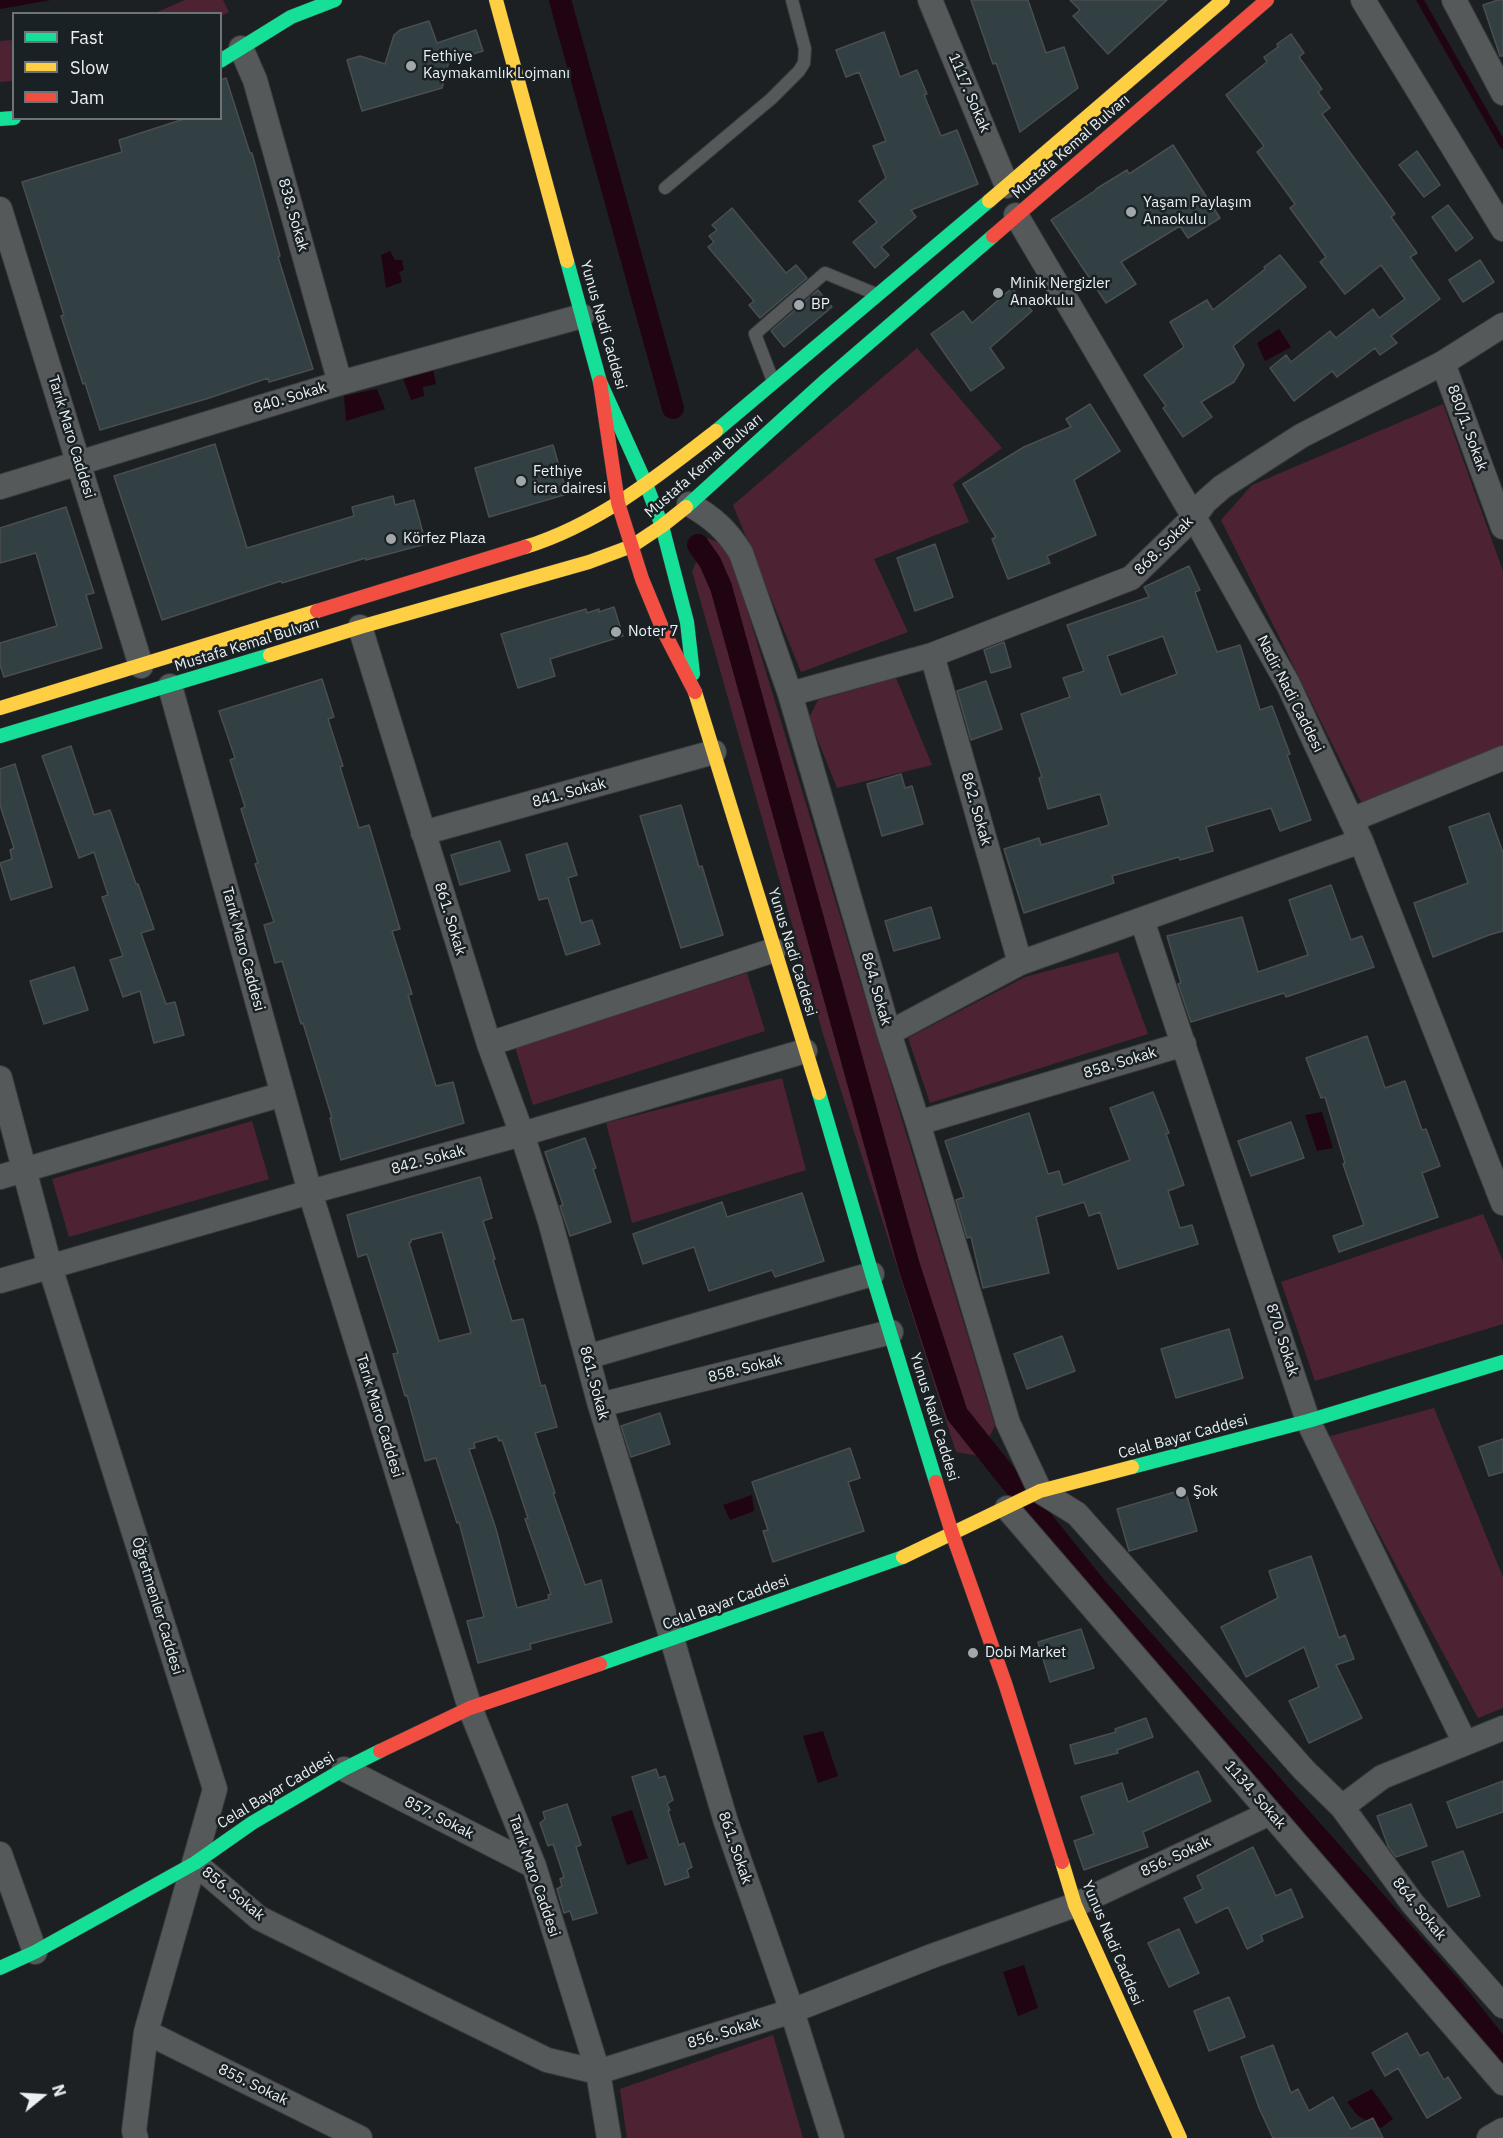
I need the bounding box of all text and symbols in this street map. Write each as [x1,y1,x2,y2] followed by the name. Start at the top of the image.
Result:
[12,12,222,120] legend
[70,26,104,49] text: Fast
[423,48,570,83] place label: Fethiye Kaymakamlık Lojmanı
[944,51,994,135] street label: 1117. Sokak
[70,56,109,79] text: Slow
[404,59,418,73] marker: Fethiye Kaymakamlık Lojmanı
[70,86,105,109] text: Jam
[1008,91,1134,203] street label: Mustafa Kemal Bulvarı
[274,176,312,254] street label: 838. Sokak
[1143,194,1252,229] place label: Yaşam Paylaşım Anaokulu
[1124,205,1138,219] marker: Yaşam Paylaşım Anaokulu
[576,258,630,392] street label: Yunus Nadi Caddesi
[1010,275,1110,310] place label: Minik Nergizler Anaokulu
[991,286,1005,300] marker: Minik Nergizler Anaokulu
[811,296,830,314] place label: BP
[792,298,806,312] marker: BP
[44,373,98,501] street label: Tarık Maro Caddesi
[251,378,329,418] street label: 840. Sokak
[1443,383,1491,473] street label: 880/1. Sokak
[641,410,767,522] street label: Mustafa Kemal Bulvarı
[533,463,606,498] place label: Fethiye icra dairesi
[514,474,528,488] marker: Fethiye icra dairesi
[1131,513,1197,579] street label: 868. Sokak
[403,530,486,548] place label: Körfez Plaza
[384,532,398,546] marker: Körfez Plaza
[172,614,322,676] street label: Mustafa Kemal Bulvarı
[628,623,678,641] place label: Noter 7
[609,625,623,639] marker: Noter 7
[1253,633,1327,755] street label: Nadir Nadi Caddesi
[957,770,995,848] street label: 862. Sokak
[530,775,608,811] street label: 841. Sokak
[430,880,470,958] street label: 861. Sokak
[218,885,268,1013] street label: Tarık Maro Caddesi
[764,886,820,1018] street label: Yunus Nadi Caddesi
[857,950,895,1028] street label: 864. Sokak
[1081,1043,1159,1083] street label: 858. Sokak
[389,1142,467,1178] street label: 842. Sokak
[1262,1301,1302,1379] street label: 870. Sokak
[576,1344,612,1422] street label: 861. Sokak
[706,1351,784,1387] street label: 858. Sokak
[906,1351,962,1483] street label: Yunus Nadi Caddesi
[352,1352,406,1480] street label: Tarık Maro Caddesi
[1116,1411,1250,1463] street label: Celal Bayar Caddesi
[1193,1483,1218,1501] place label: Şok
[1174,1485,1188,1499] marker: Şok
[128,1535,186,1677] street label: Öğretmenler Caddesi
[660,1572,792,1634] street label: Celal Bayar Caddesi
[985,1644,1066,1662] place label: Dobi Market
[966,1646,980,1660] marker: Dobi Market
[214,1749,338,1833] street label: Celal Bayar Caddesi
[1220,1757,1290,1833] street label: 1134. Sokak
[401,1793,477,1843] street label: 857. Sokak
[714,1809,756,1887] street label: 861. Sokak
[505,1813,563,1939] street label: Tarık Maro Caddesi
[1138,1833,1214,1881] street label: 856. Sokak
[198,1863,268,1925] street label: 856. Sokak
[1388,1874,1450,1944] street label: 864. Sokak
[1078,1878,1146,2008] street label: Yunus Nadi Caddesi
[685,2013,763,2053] street label: 856. Sokak
[215,2060,291,2110] street label: 855. Sokak
[12,2066,72,2126] north arrow
[48,2082,70,2099] text: N

